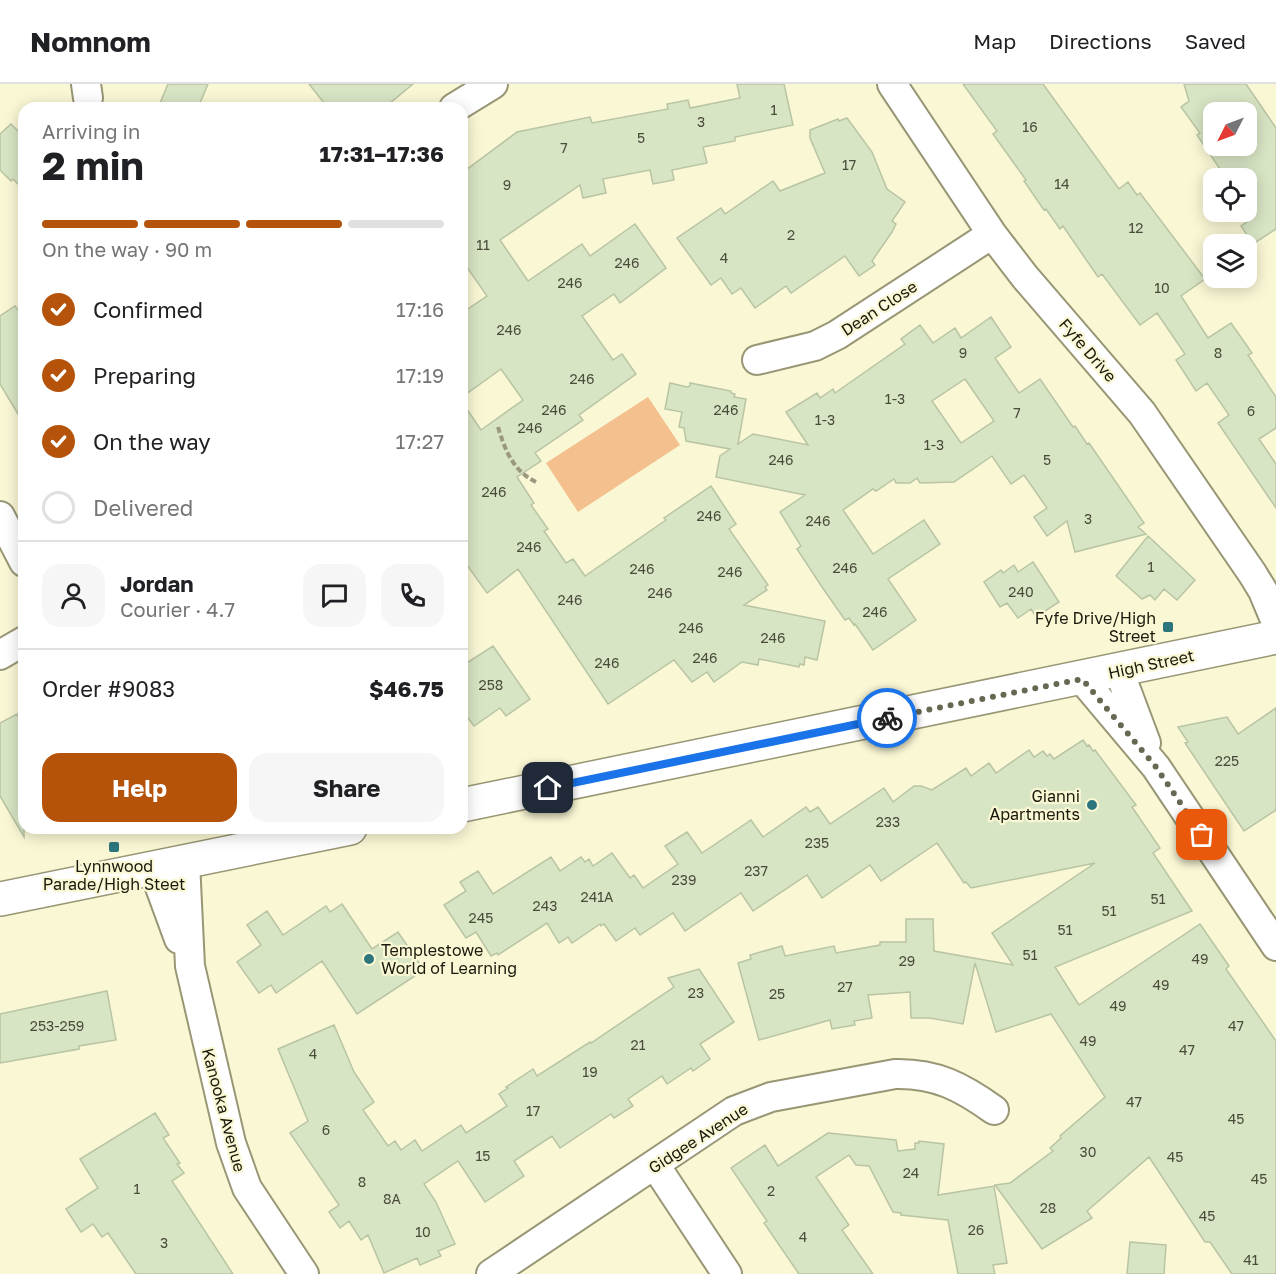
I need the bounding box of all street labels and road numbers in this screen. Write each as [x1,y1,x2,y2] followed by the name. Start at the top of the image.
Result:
[837,276,921,340] street label: Dean Close
[1055,314,1121,386] street label: Fyfe Drive
[1106,645,1196,683] street label: High Street
[198,1046,250,1174] street label: Kanooka Avenue
[645,1098,751,1178] street label: Gidgee Avenue

